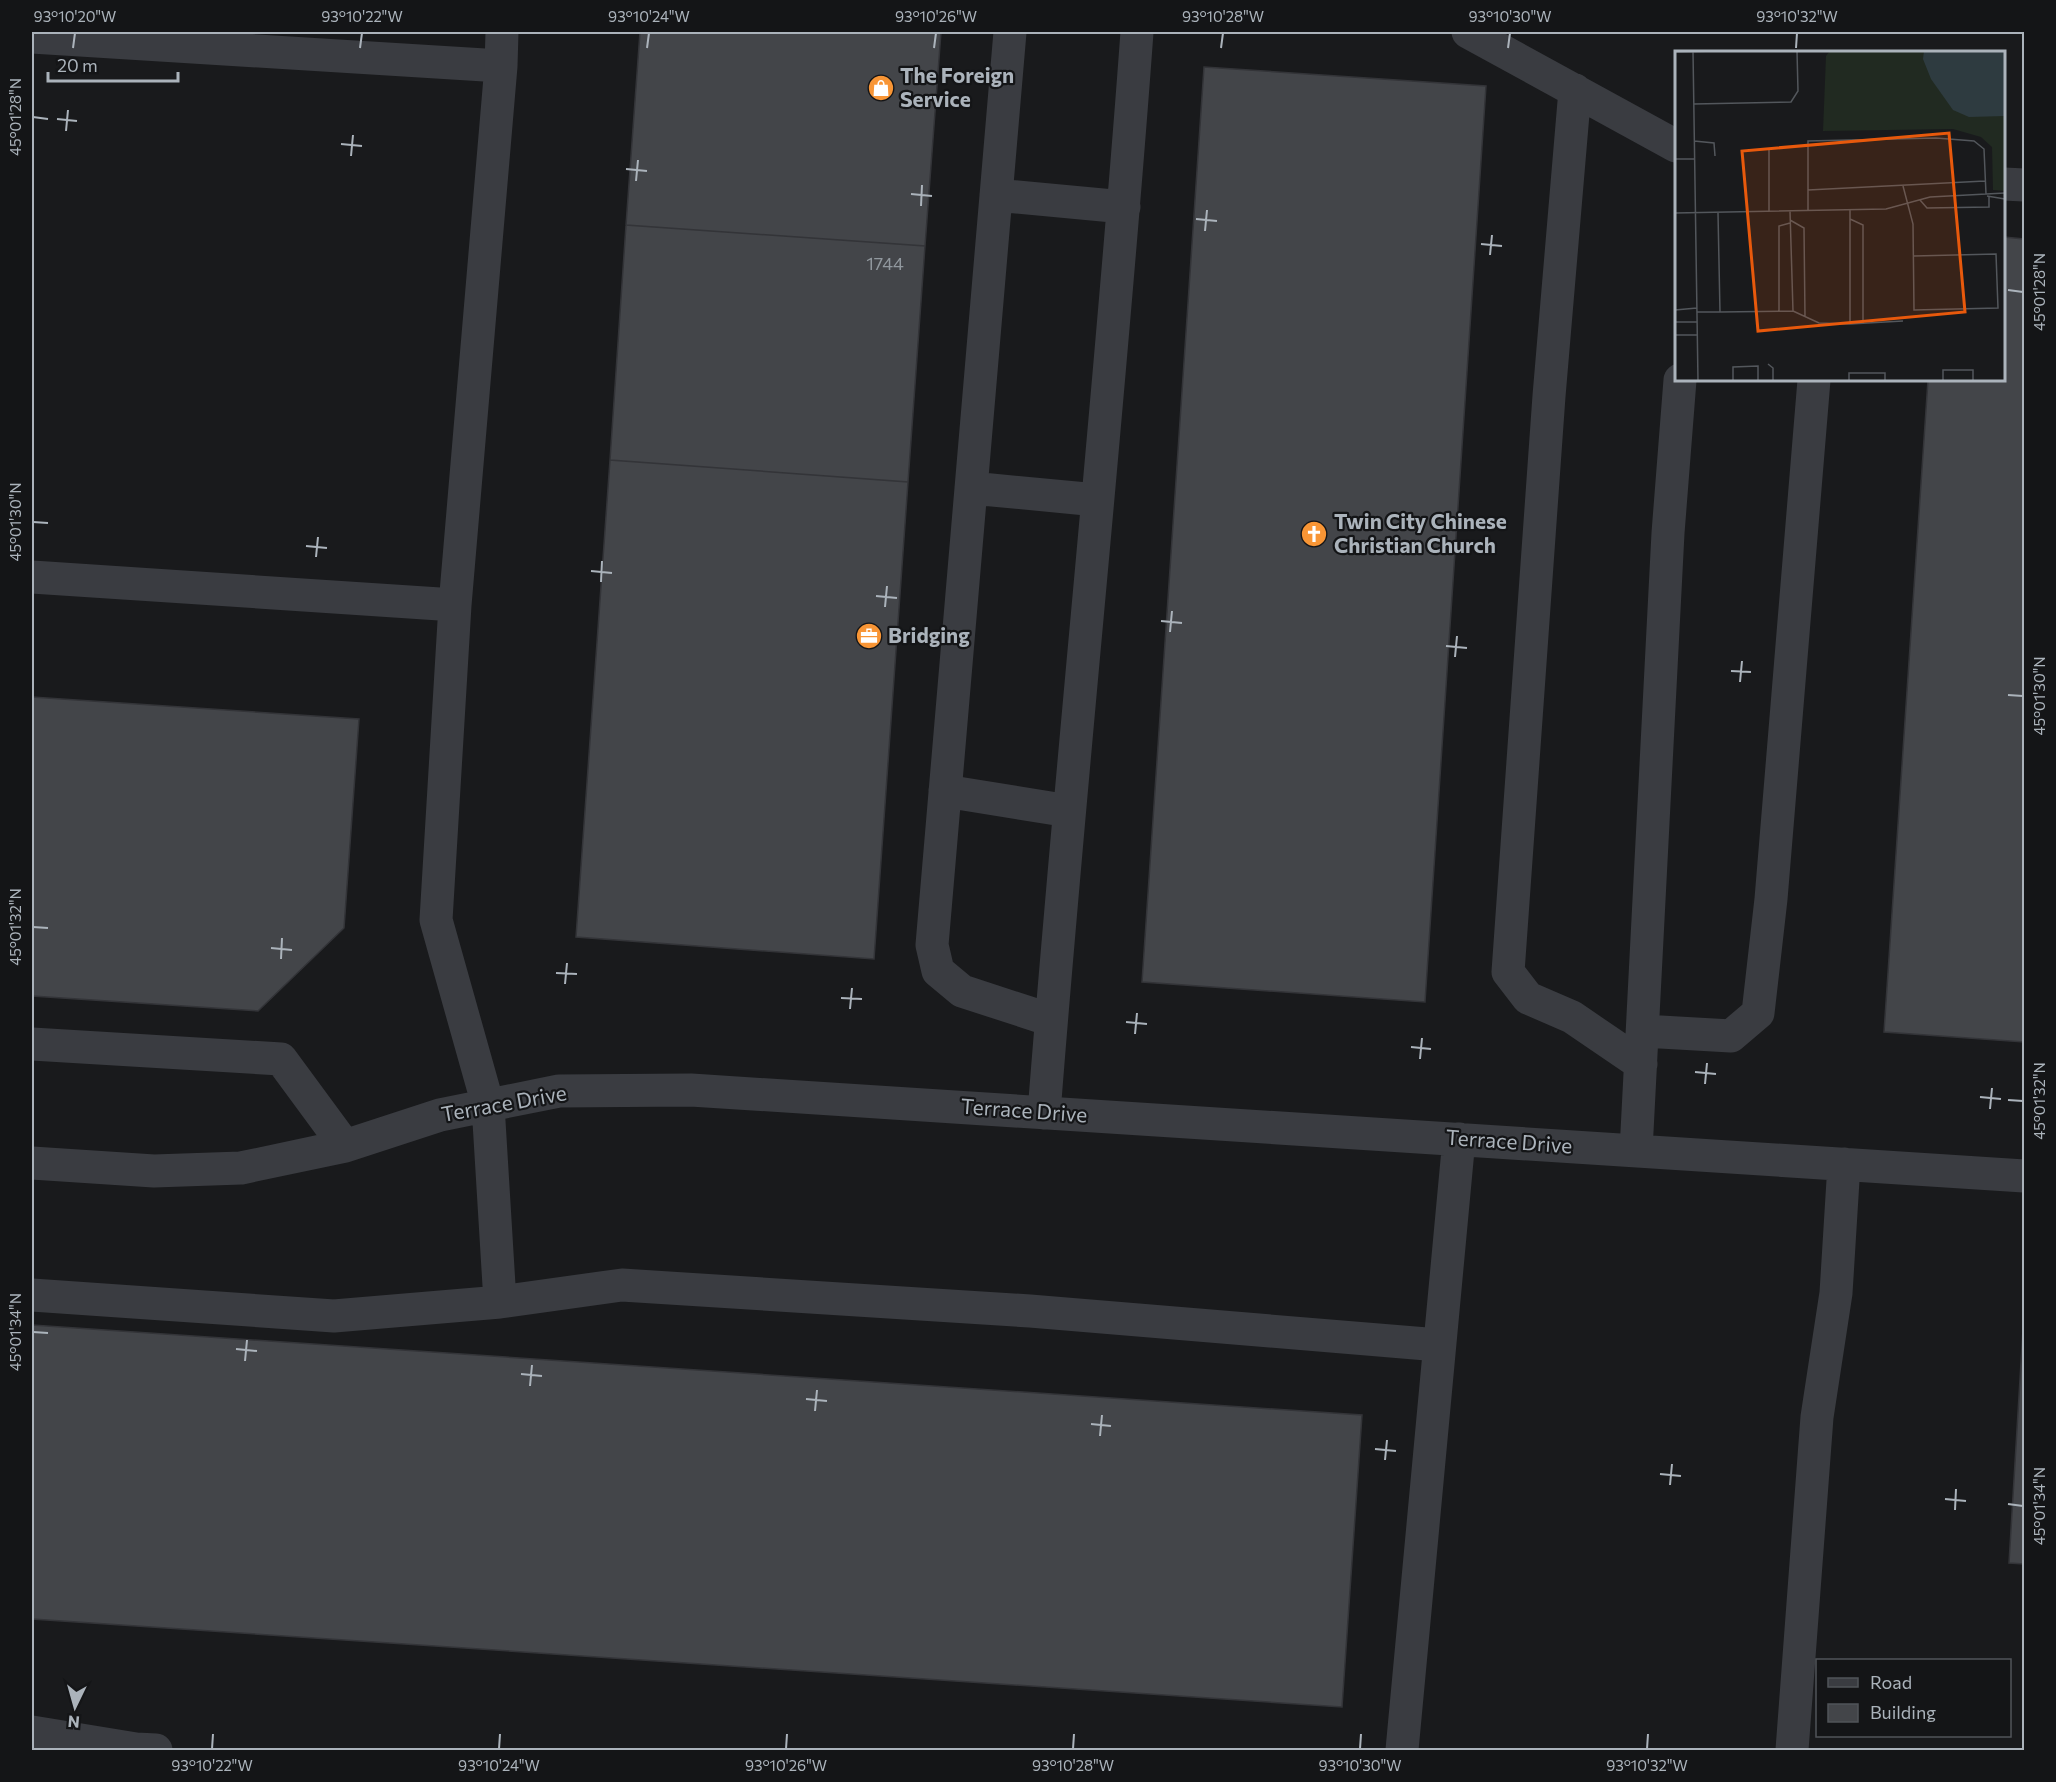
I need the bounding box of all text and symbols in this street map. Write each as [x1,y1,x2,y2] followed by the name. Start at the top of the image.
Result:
[34,7,116,25] text: 93°10'20"W
[321,7,403,25] text: 93°10'22"W
[608,7,690,25] text: 93°10'24"W
[895,7,977,25] text: 93°10'26"W
[1182,7,1264,25] text: 93°10'28"W
[1468,7,1552,25] text: 93°10'30"W
[1756,7,1838,25] text: 93°10'32"W
[48,45,178,83] scale bar
[1675,51,2005,381] inset map
[57,54,98,76] text: 20 m
[900,62,1014,111] place label: The Foreign Service
[866,73,896,103] shop icon: The Foreign Service
[6,78,24,156] text: 45°01'28"N
[866,252,904,274] house number: 1744
[2030,253,2048,331] text: 45°01'28"N
[6,482,24,562] text: 45°01'30"N
[1334,508,1507,557] place label: Twin City Chinese Christian Church
[1299,519,1329,549] church icon: Twin City Chinese Christian Church
[854,621,884,651] office icon: Bridging
[888,622,970,647] place label: Bridging
[2030,656,2048,736] text: 45°01'30"N
[6,888,24,966] text: 45°01'32"N
[2030,1062,2048,1140] text: 45°01'32"N
[439,1079,568,1126] street label: Terrace Drive
[960,1093,1088,1126] street label: Terrace Drive
[1445,1124,1573,1157] street label: Terrace Drive
[6,1293,24,1371] text: 45°01'34"N
[2030,1467,2048,1545] text: 45°01'34"N
[1816,1659,2011,1737] legend
[1870,1671,1912,1693] text: Road
[45,1677,105,1737] north arrow
[1870,1701,1936,1723] text: Building
[67,1712,80,1732] text: N
[171,1756,253,1774] text: 93°10'22"W
[458,1756,540,1774] text: 93°10'24"W
[745,1756,827,1774] text: 93°10'26"W
[1032,1756,1114,1774] text: 93°10'28"W
[1318,1756,1402,1774] text: 93°10'30"W
[1606,1756,1688,1774] text: 93°10'32"W

